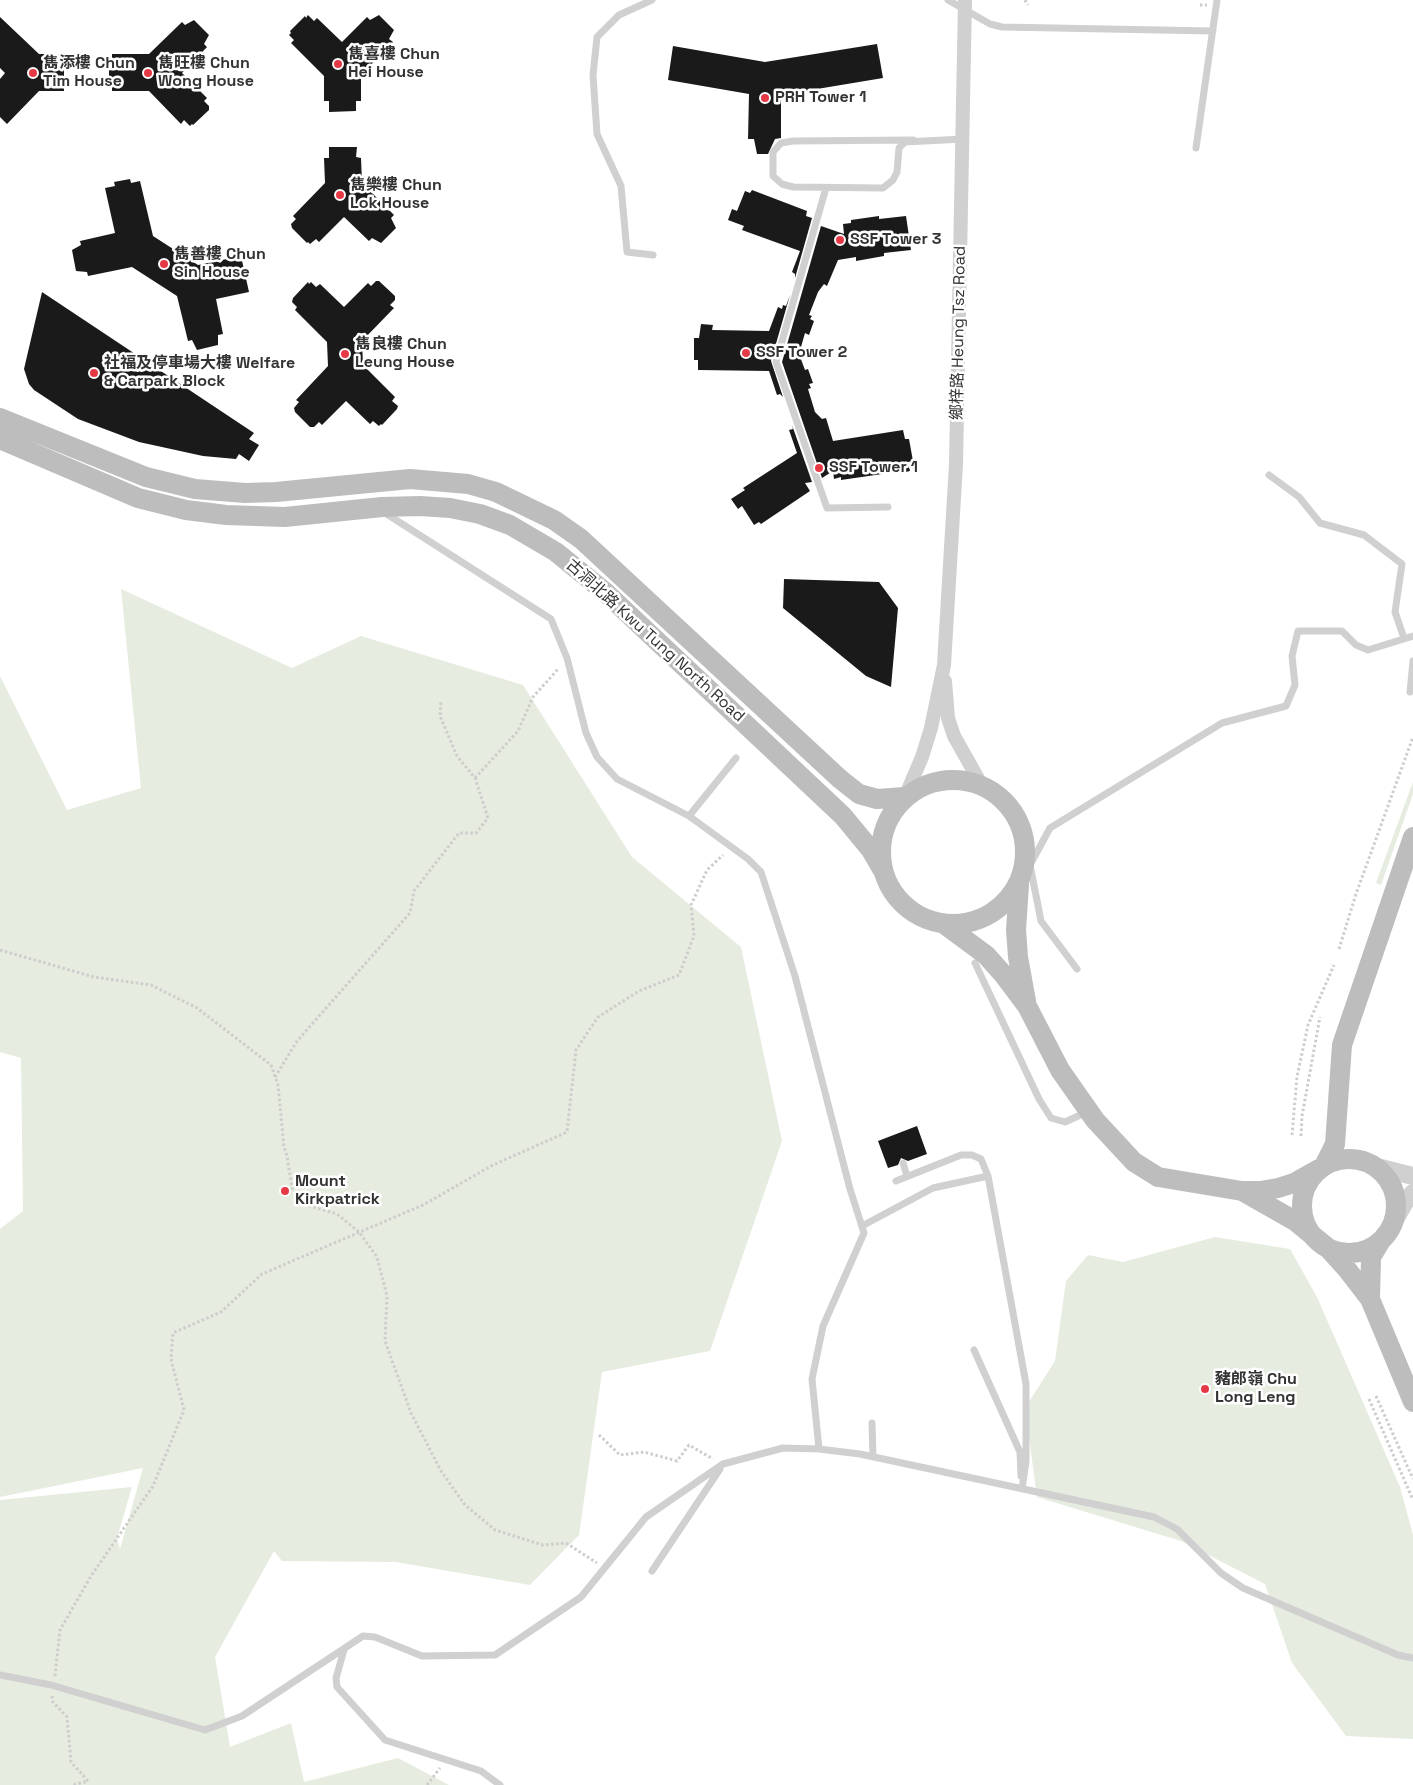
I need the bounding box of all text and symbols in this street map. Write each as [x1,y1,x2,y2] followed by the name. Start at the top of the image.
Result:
[348,45,440,83] place label: 雋喜樓 Chun Hei House
[43,54,135,92] place label: 雋添樓 Chun Tim House
[158,54,254,92] place label: 雋旺樓 Chun Wong House
[332,58,344,70] marker: 雋喜樓 Chun Hei House
[27,67,39,79] marker: 雋添樓 Chun Tim House
[142,67,154,79] marker: 雋旺樓 Chun Wong House
[775,88,866,108] place label: PRH Tower 1
[759,92,771,104] marker: PRH Tower 1
[350,176,442,214] place label: 雋樂樓 Chun Lok House
[334,189,346,201] marker: 雋樂樓 Chun Lok House
[850,230,942,250] place label: SSF Tower 3
[834,234,846,246] marker: SSF Tower 3
[174,245,266,283] place label: 雋善樓 Chun Sin House
[948,246,970,420] street label: 鄉梓路 Heung Tsz Road
[158,258,170,270] marker: 雋善樓 Chun Sin House
[355,335,455,373] place label: 雋良樓 Chun Leung House
[756,343,847,363] place label: SSF Tower 2
[740,347,752,359] marker: SSF Tower 2
[339,348,351,360] marker: 雋良樓 Chun Leung House
[104,354,295,392] place label: 社福及停車場大樓 Welfare & Carpark Block
[88,367,100,379] marker: 社福及停車場大樓 Welfare & Carpark Block
[829,458,918,478] place label: SSF Tower 1
[813,462,825,474] marker: SSF Tower 1
[562,556,748,726] street label: 古洞北路 Kwu Tung North Road
[295,1172,380,1210] place label: Mount Kirkpatrick
[279,1185,291,1197] marker: Mount Kirkpatrick
[1215,1370,1297,1408] place label: 豬郎嶺 Chu Long Leng
[1199,1383,1211,1395] marker: 豬郎嶺 Chu Long Leng

